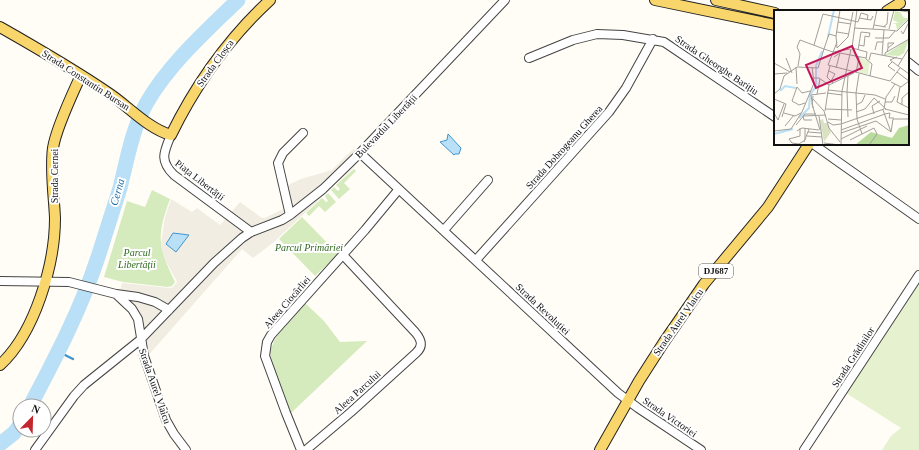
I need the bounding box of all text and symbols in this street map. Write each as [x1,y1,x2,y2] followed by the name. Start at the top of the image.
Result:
[774,10,909,145] inset map
[673,33,761,97] street label: Strada Gheorghe Barițiu
[194,37,236,89] street label: Strada Cloșca
[40,48,132,112] street label: Strada Constantin Bursan
[353,92,419,160] street label: Bulevardul Libertății
[523,102,605,191] street label: Strada Dobrogeanu Gherea
[49,148,60,203] street label: Strada Cernei
[173,157,227,203] street label: Piața Libertății
[107,177,127,207] water label: Cerna
[274,242,343,253] park label: Parcul Primăriei
[117,247,156,270] park label: Parcul Libertății
[699,264,733,278] road number: DJ687
[261,274,313,330] street label: Aleea Ciocârliei
[514,281,572,337] street label: Strada Revoluției
[651,286,705,358] street label: Strada Aurel Vlaicu
[829,324,877,389] street label: Strada Grădinilor
[137,347,173,425] street label: Strada Aurel Vlaicu
[331,368,383,416] street label: Aleea Parcului
[641,395,699,439] street label: Strada Victoriei
[12,398,52,438] north arrow
[30,402,42,416] text: N

